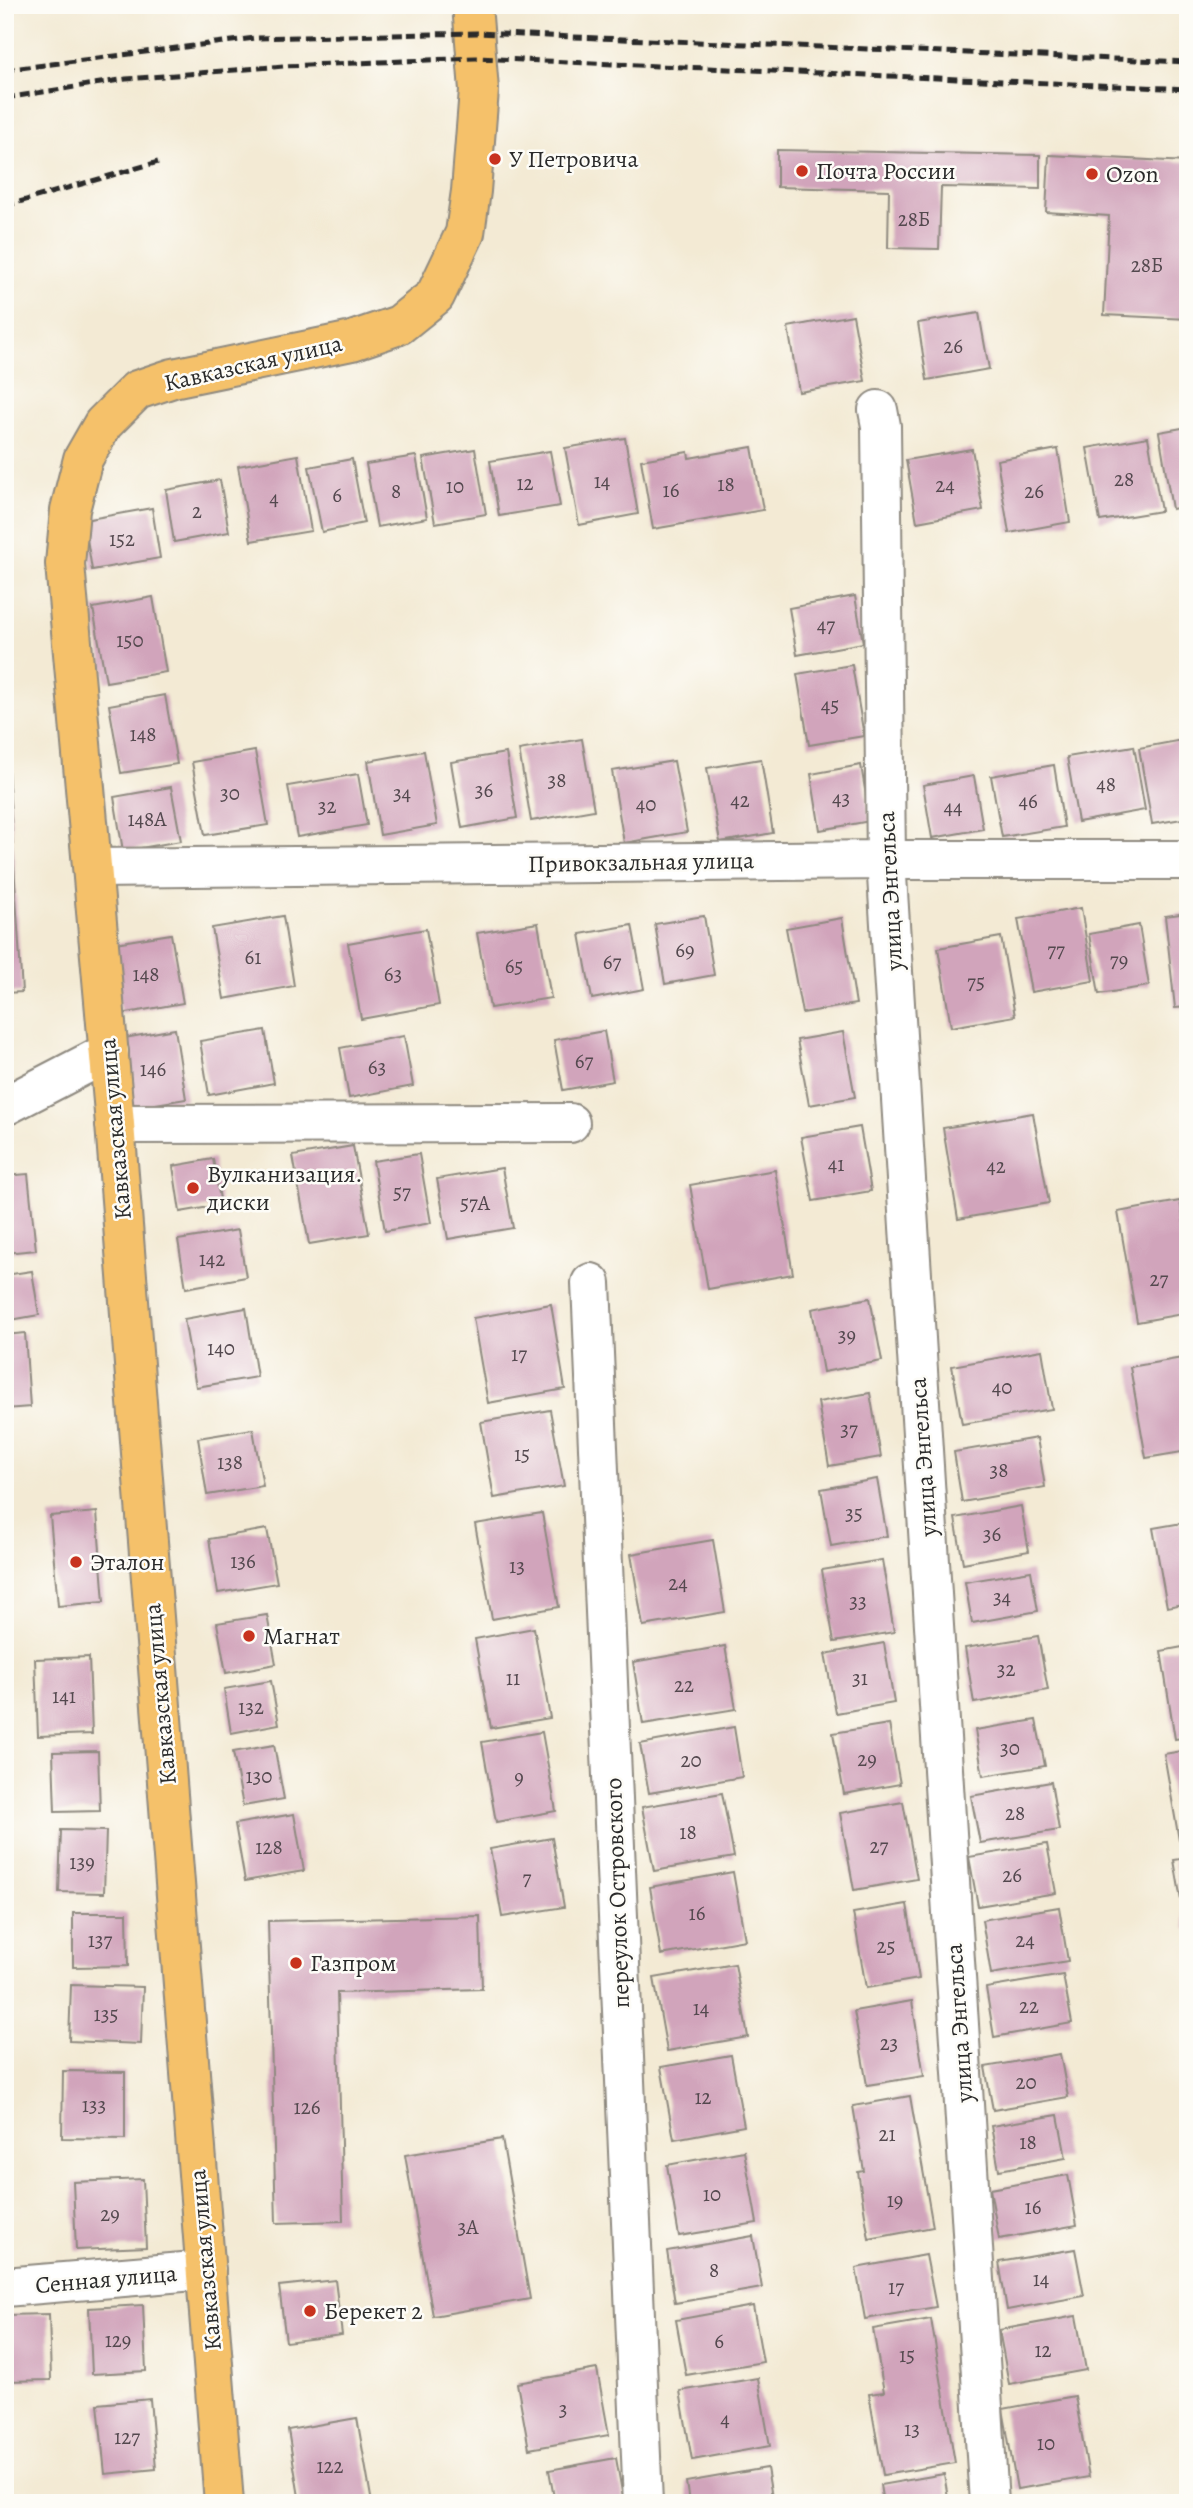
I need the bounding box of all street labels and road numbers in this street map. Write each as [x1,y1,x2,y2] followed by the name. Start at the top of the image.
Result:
[161,327,345,399] street label: Кавказская улица
[870,811,910,972] street label: улица Энгельса
[528,844,754,880] street label: Привокзальная улица
[91,1037,139,1221] street label: Кавказская улица
[901,1376,945,1539] street label: улица Энгельса
[136,1602,184,1786] street label: Кавказская улица
[597,1777,637,2009] street label: переулок Островского
[937,1942,981,2105] street label: улица Энгельса
[181,2168,229,2352] street label: Кавказская улица
[34,2257,178,2301] street label: Сенная улица

